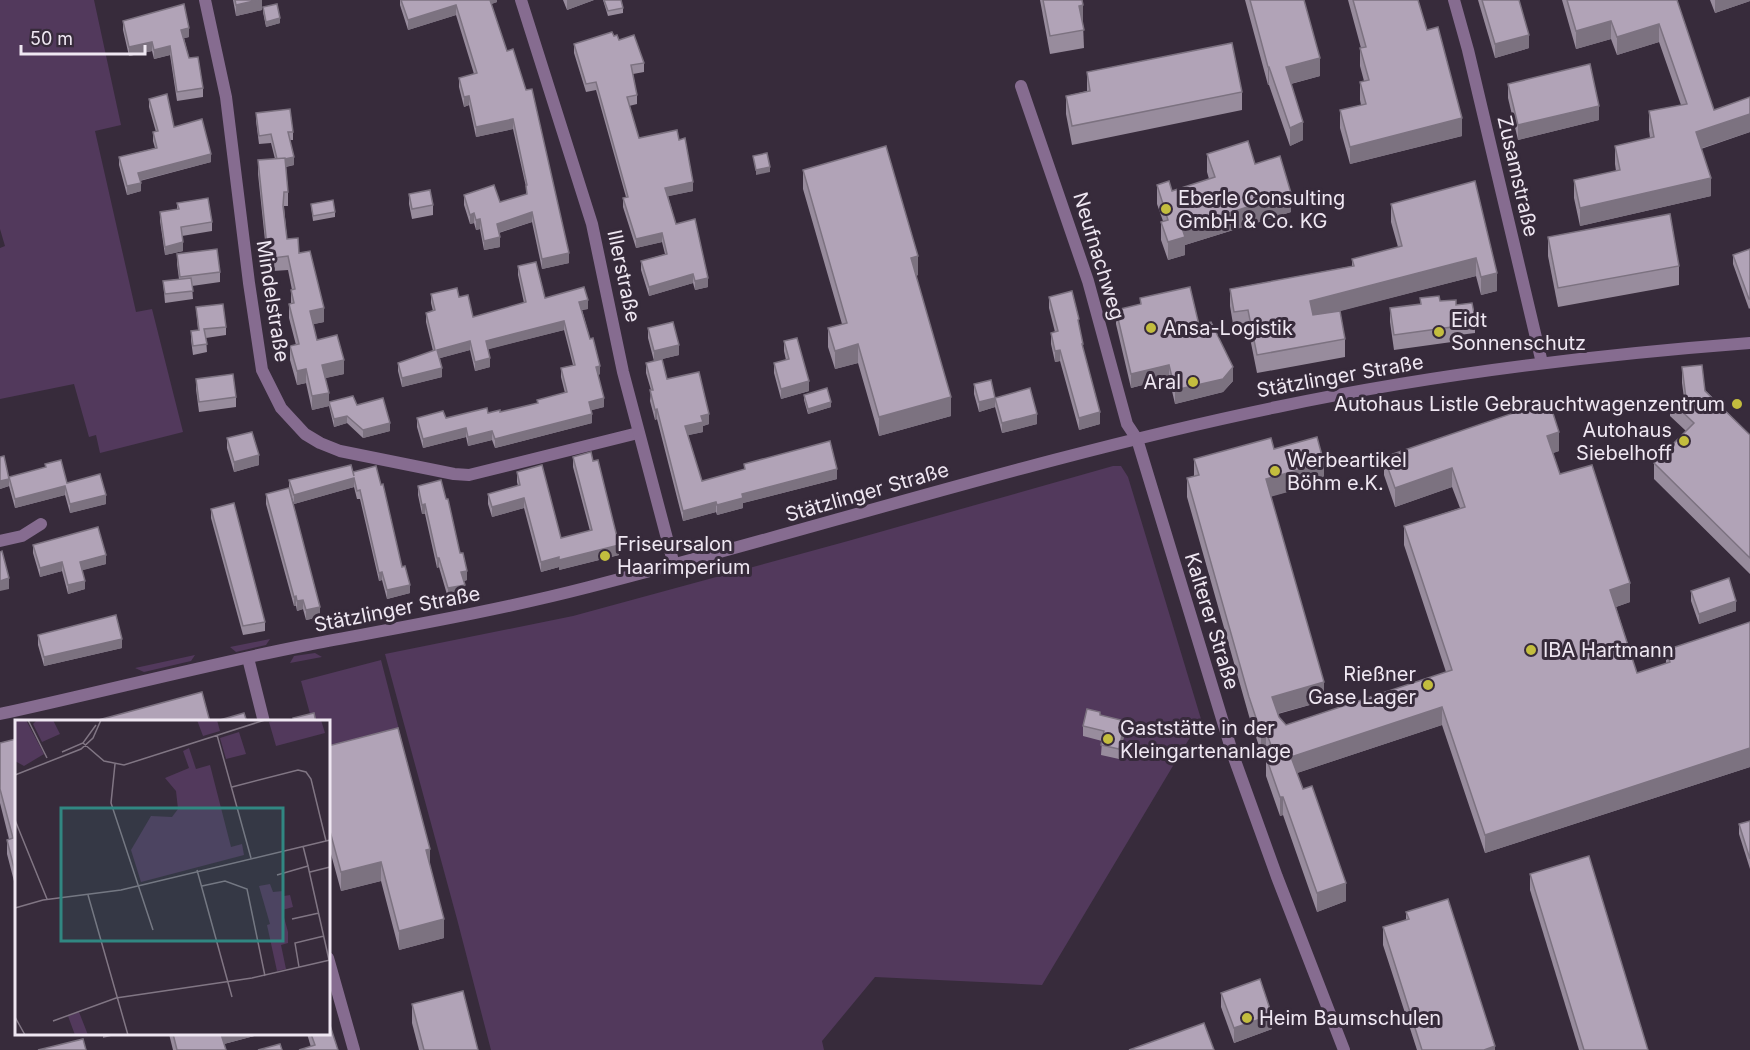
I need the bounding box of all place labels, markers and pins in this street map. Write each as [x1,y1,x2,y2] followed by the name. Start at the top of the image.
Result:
[1178,186,1345,233] place label: Eberle Consulting GmbH & Co. KG
[1159,202,1173,216] marker: Eberle Consulting GmbH & Co. KG
[1451,308,1586,355] place label: Eidt Sonnenschutz
[1163,316,1293,340] place label: Ansa-Logistik
[1144,321,1158,335] marker: Ansa-Logistik
[1432,325,1446,339] marker: Eidt Sonnenschutz
[1144,370,1181,394] place label: Aral
[1186,375,1200,389] marker: Aral
[1334,392,1725,416] place label: Autohaus Listle Gebrauchtwagenzentrum
[1730,397,1744,411] marker: Autohaus Listle Gebrauchtwagenzentrum
[1576,418,1673,465] place label: Autohaus Siebelhoff
[1677,434,1691,448] marker: Autohaus Siebelhoff
[1287,448,1407,495] place label: Werbeartikel Böhm e.K.
[1268,464,1282,478] marker: Werbeartikel Böhm e.K.
[617,532,750,579] place label: Friseursalon Haarimperium
[598,549,612,563] marker: Friseursalon Haarimperium
[1543,638,1674,662] place label: IBA Hartmann
[1524,643,1538,657] marker: IBA Hartmann
[1308,662,1416,709] place label: Rießner Gase Lager
[1421,678,1435,692] marker: Rießner Gase Lager
[1120,716,1291,763] place label: Gaststätte in der Kleingartenanlage
[1101,732,1115,746] marker: Gaststätte in der Kleingartenanlage
[1259,1006,1441,1030] place label: Heim Baumschulen
[1240,1011,1254,1025] marker: Heim Baumschulen

